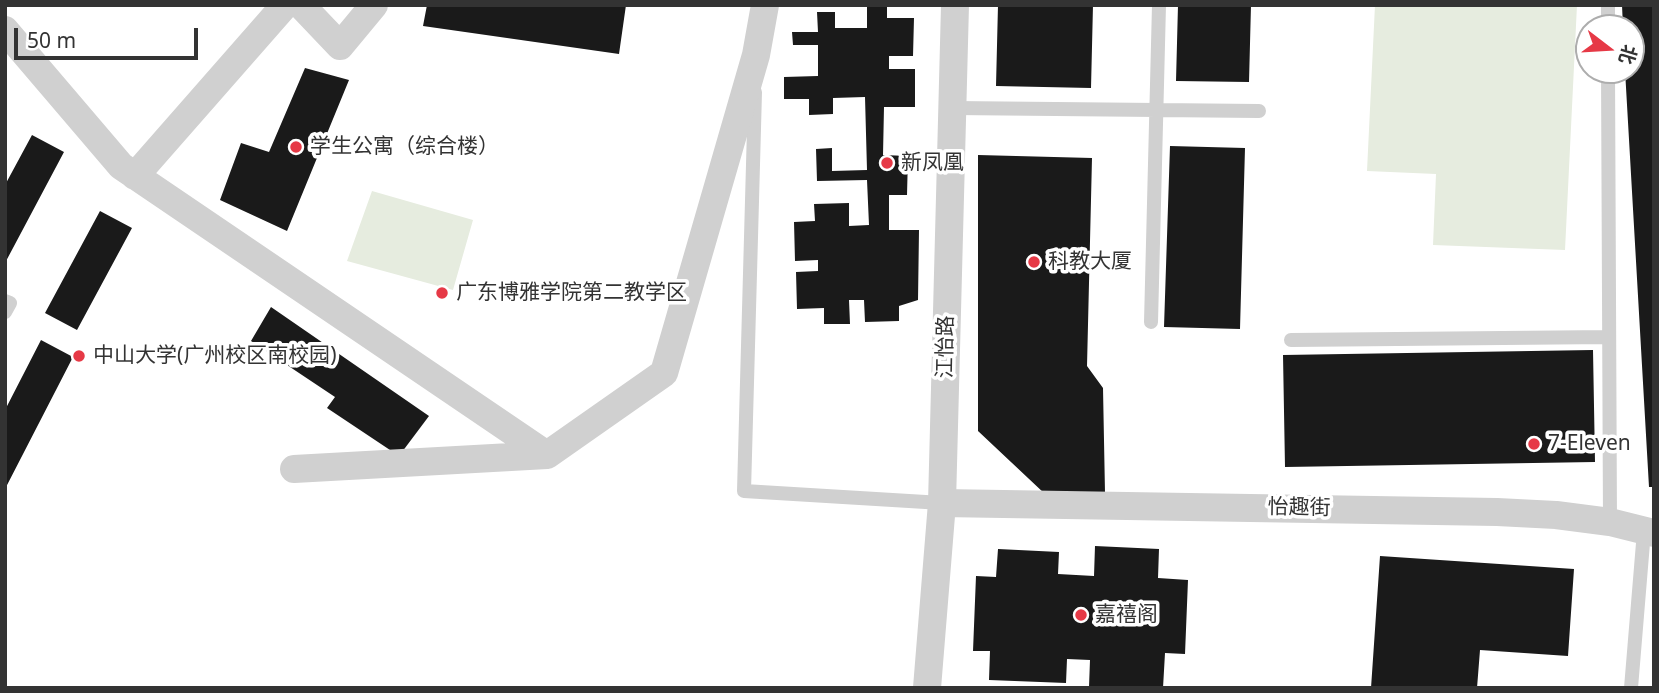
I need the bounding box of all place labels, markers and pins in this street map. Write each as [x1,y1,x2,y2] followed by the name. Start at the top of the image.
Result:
[310,134,499,160] place label: 学生公寓（综合楼）
[288,139,304,155] marker: 学生公寓（综合楼）
[901,150,964,176] place label: 新凤凰
[879,155,895,171] marker: 新凤凰
[1048,249,1132,275] place label: 科教大厦
[1026,254,1042,270] marker: 科教大厦
[456,280,687,306] place label: 广东博雅学院第二教学区
[434,285,450,301] marker: 广东博雅学院第二教学区
[93,343,337,369] place label: 中山大学(广州校区南校园)
[71,348,87,364] marker: 中山大学(广州校区南校园)
[1548,431,1631,457] place label: 7-Eleven
[1526,436,1542,452] marker: 7-Eleven
[1095,602,1158,628] place label: 嘉禧阁
[1073,607,1089,623] marker: 嘉禧阁

